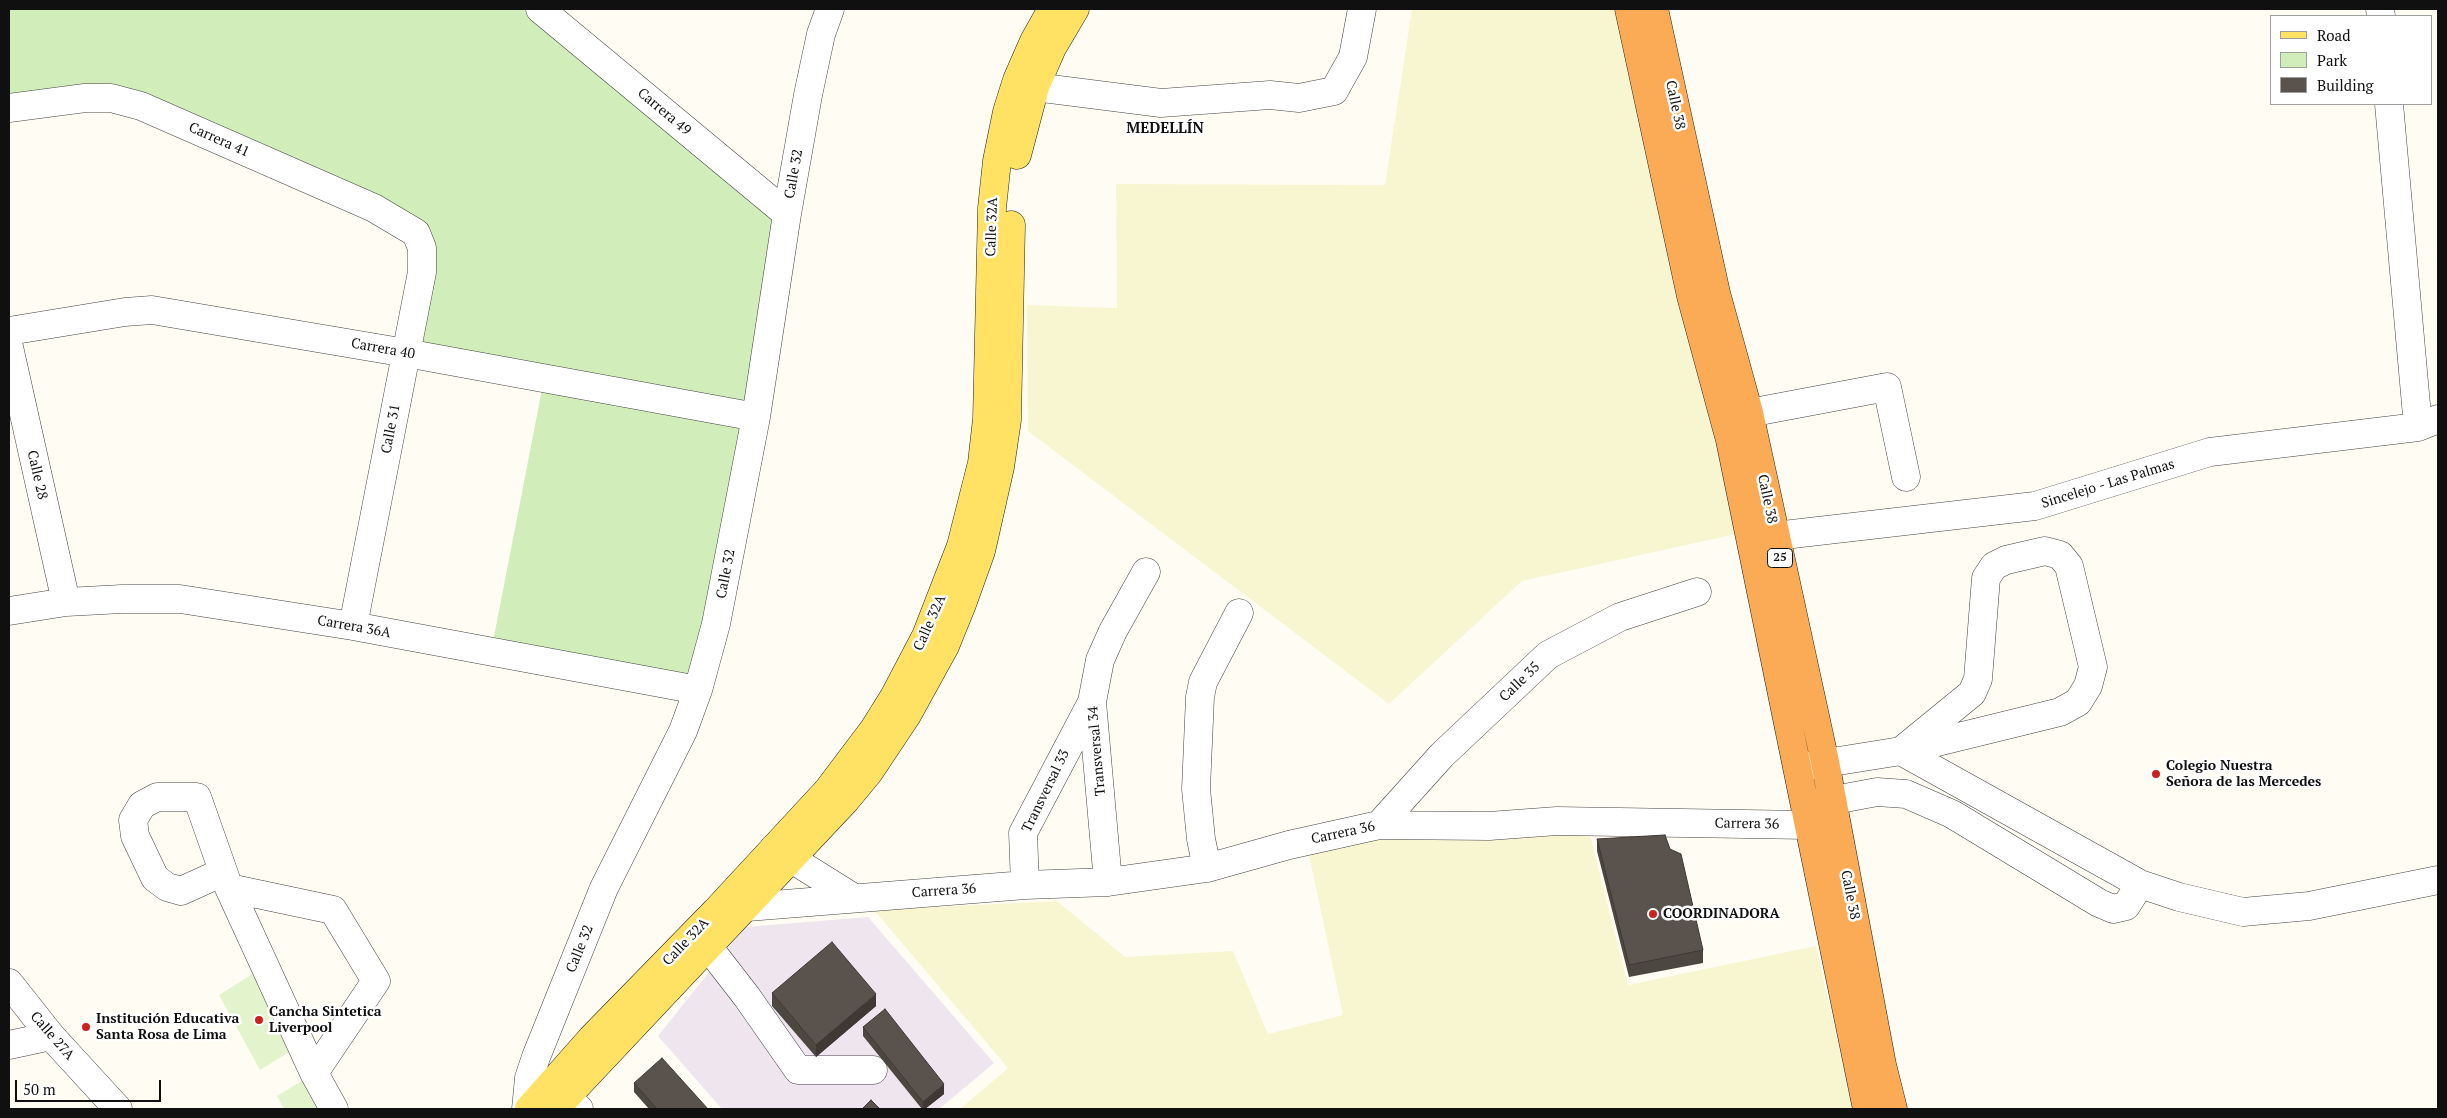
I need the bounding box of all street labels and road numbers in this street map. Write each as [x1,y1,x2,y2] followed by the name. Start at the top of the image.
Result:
[1662,79,1688,131] street label: Calle 38
[634,85,694,139] street label: Carrera 49
[186,119,252,161] street label: Carrera 41
[781,148,807,200] street label: Calle 32
[983,197,1001,257] street label: Calle 32A
[350,335,416,363] street label: Carrera 40
[378,403,404,455] street label: Calle 31
[23,449,51,501] street label: Calle 28
[2039,456,2177,512] street label: Sincelejo - Las Palmas
[1754,473,1780,525] street label: Calle 38
[713,548,739,600] street label: Calle 32
[1768,548,1792,568] road number: 25
[910,592,950,654] street label: Calle 32A
[316,612,392,642] street label: Carrera 36A
[1496,659,1544,705] street label: Calle 35
[1085,705,1109,797] street label: Transversal 34
[1019,747,1073,835] street label: Transversal 33
[1715,815,1779,833] street label: Carrera 36
[1310,818,1376,848] street label: Carrera 36
[1837,869,1863,921] street label: Calle 38
[911,880,977,902] street label: Carrera 36
[659,915,713,969] street label: Calle 32A
[563,923,597,975] street label: Calle 32
[26,1008,78,1064] street label: Calle 27A

